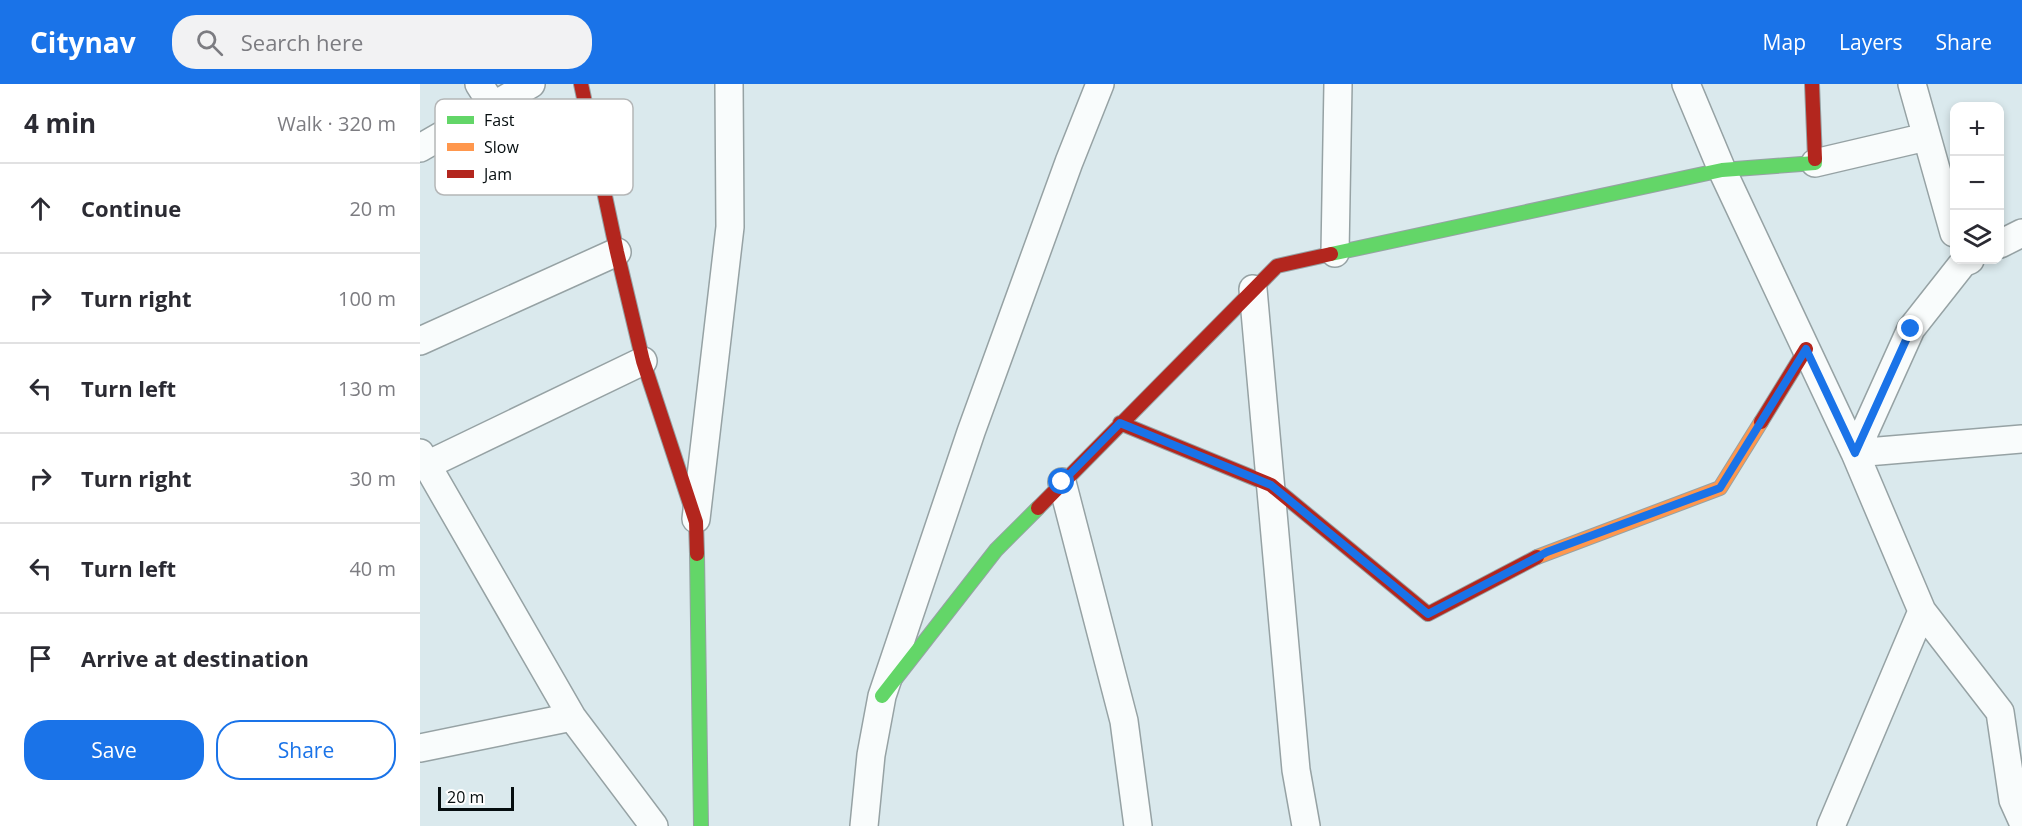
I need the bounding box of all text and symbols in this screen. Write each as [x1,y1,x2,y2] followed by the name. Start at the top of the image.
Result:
[172,15,592,69] search box
[30,23,136,61] text: Citynav
[193,26,226,59] icon: search
[241,27,363,57] text: Search here
[1763,28,1806,56] text: Map
[1839,28,1903,56] text: Layers
[1936,28,1992,56] text: Share
[435,99,633,195] legend
[1950,102,2004,264] map controls
[1950,102,2004,156] button: +
[24,105,96,141] text: 4 min
[484,109,515,131] text: Fast
[277,110,396,137] text: Walk · 320 m
[484,136,519,158] text: Slow
[1950,156,2004,210] button: −
[482,163,512,185] text: Jam
[24,192,57,225] icon: ahead
[81,193,181,223] text: Continue
[349,195,396,222] text: 20 m
[1950,210,2004,264] button: layers
[24,282,57,315] icon: right
[81,283,192,313] text: Turn right
[338,285,396,312] text: 100 m
[1897,315,1923,341] route end
[24,372,57,405] icon: left
[81,373,176,403] text: Turn left
[338,375,396,402] text: 130 m
[24,462,57,495] icon: right
[81,463,192,493] text: Turn right
[349,465,396,492] text: 30 m
[1048,468,1074,494] route start
[24,552,57,585] icon: left
[81,553,176,583] text: Turn left
[349,555,396,582] text: 40 m
[24,642,57,675] icon: arrive
[81,643,309,673] text: Arrive at destination
[24,720,204,780] button: Save
[216,720,396,780] button: Share
[438,784,514,812] scale bar
[447,786,484,808] text: 20 m

